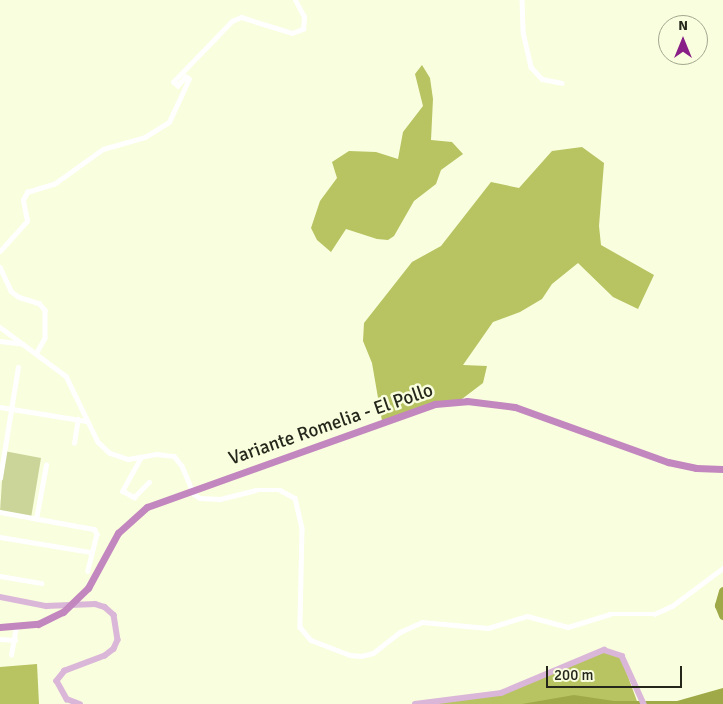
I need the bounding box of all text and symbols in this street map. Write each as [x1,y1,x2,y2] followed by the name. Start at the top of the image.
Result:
[658,15,708,65] north arrow
[678,17,688,34] text: N
[226,379,436,471] street label: Variante Romelia - El Pollo
[548,656,684,688] scale bar
[554,666,594,684] text: 200 m

